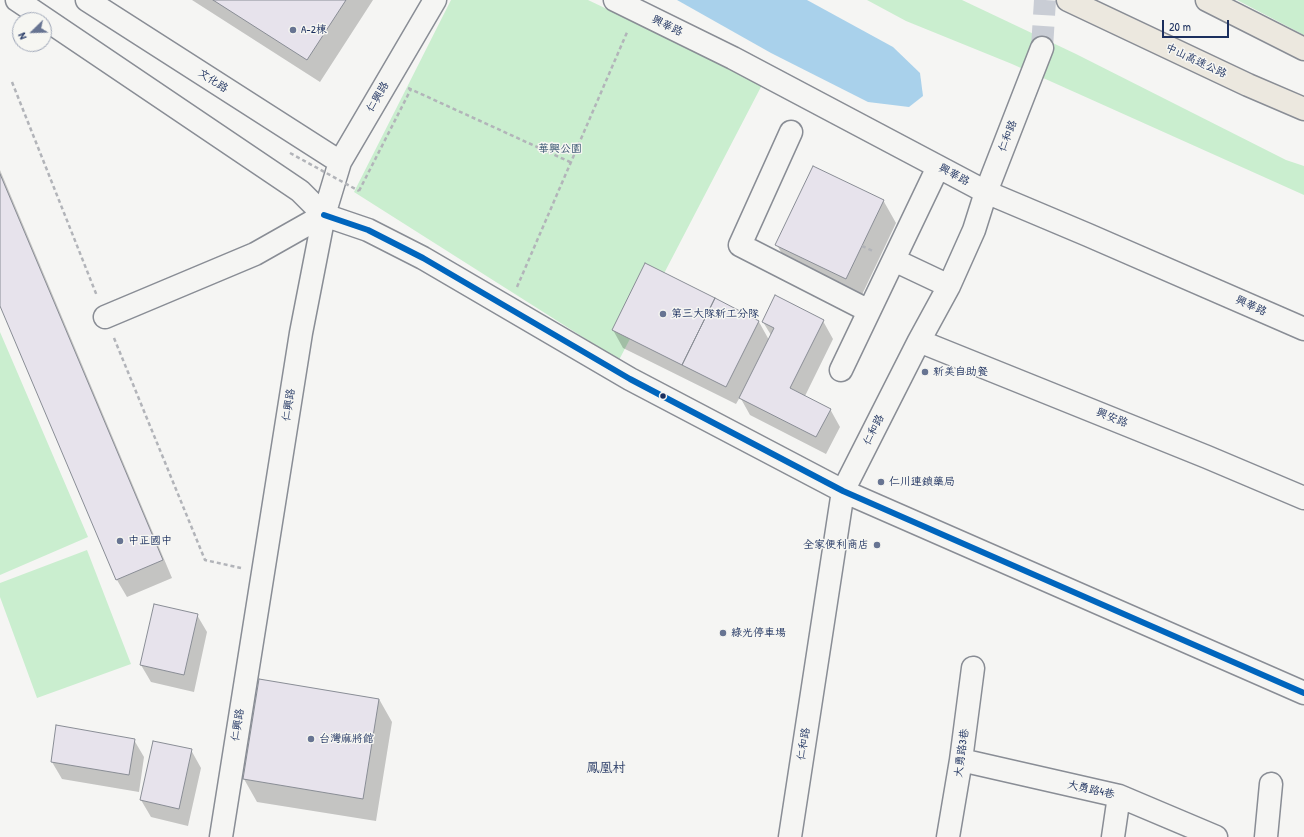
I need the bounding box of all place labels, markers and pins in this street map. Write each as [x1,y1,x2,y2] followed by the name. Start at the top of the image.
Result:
[301,23,327,37] place label: A-2棟
[288,25,298,35] marker: A-2棟
[671,307,759,321] place label: 第三大隊新工分隊
[658,309,668,319] marker: 第三大隊新工分隊
[933,365,988,379] place label: 新美自助餐
[920,367,930,377] marker: 新美自助餐
[658,391,668,401] unlabelled marker
[889,475,955,489] place label: 仁川連鎖藥局
[876,477,886,487] marker: 仁川連鎖藥局
[128,534,172,548] place label: 中正國中
[115,536,125,546] marker: 中正國中
[803,538,869,552] place label: 全家便利商店
[872,540,882,550] marker: 全家便利商店
[731,626,786,640] place label: 綠光停車場
[718,628,728,638] marker: 綠光停車場
[319,732,374,746] place label: 台灣麻將館
[306,734,316,744] marker: 台灣麻將館

